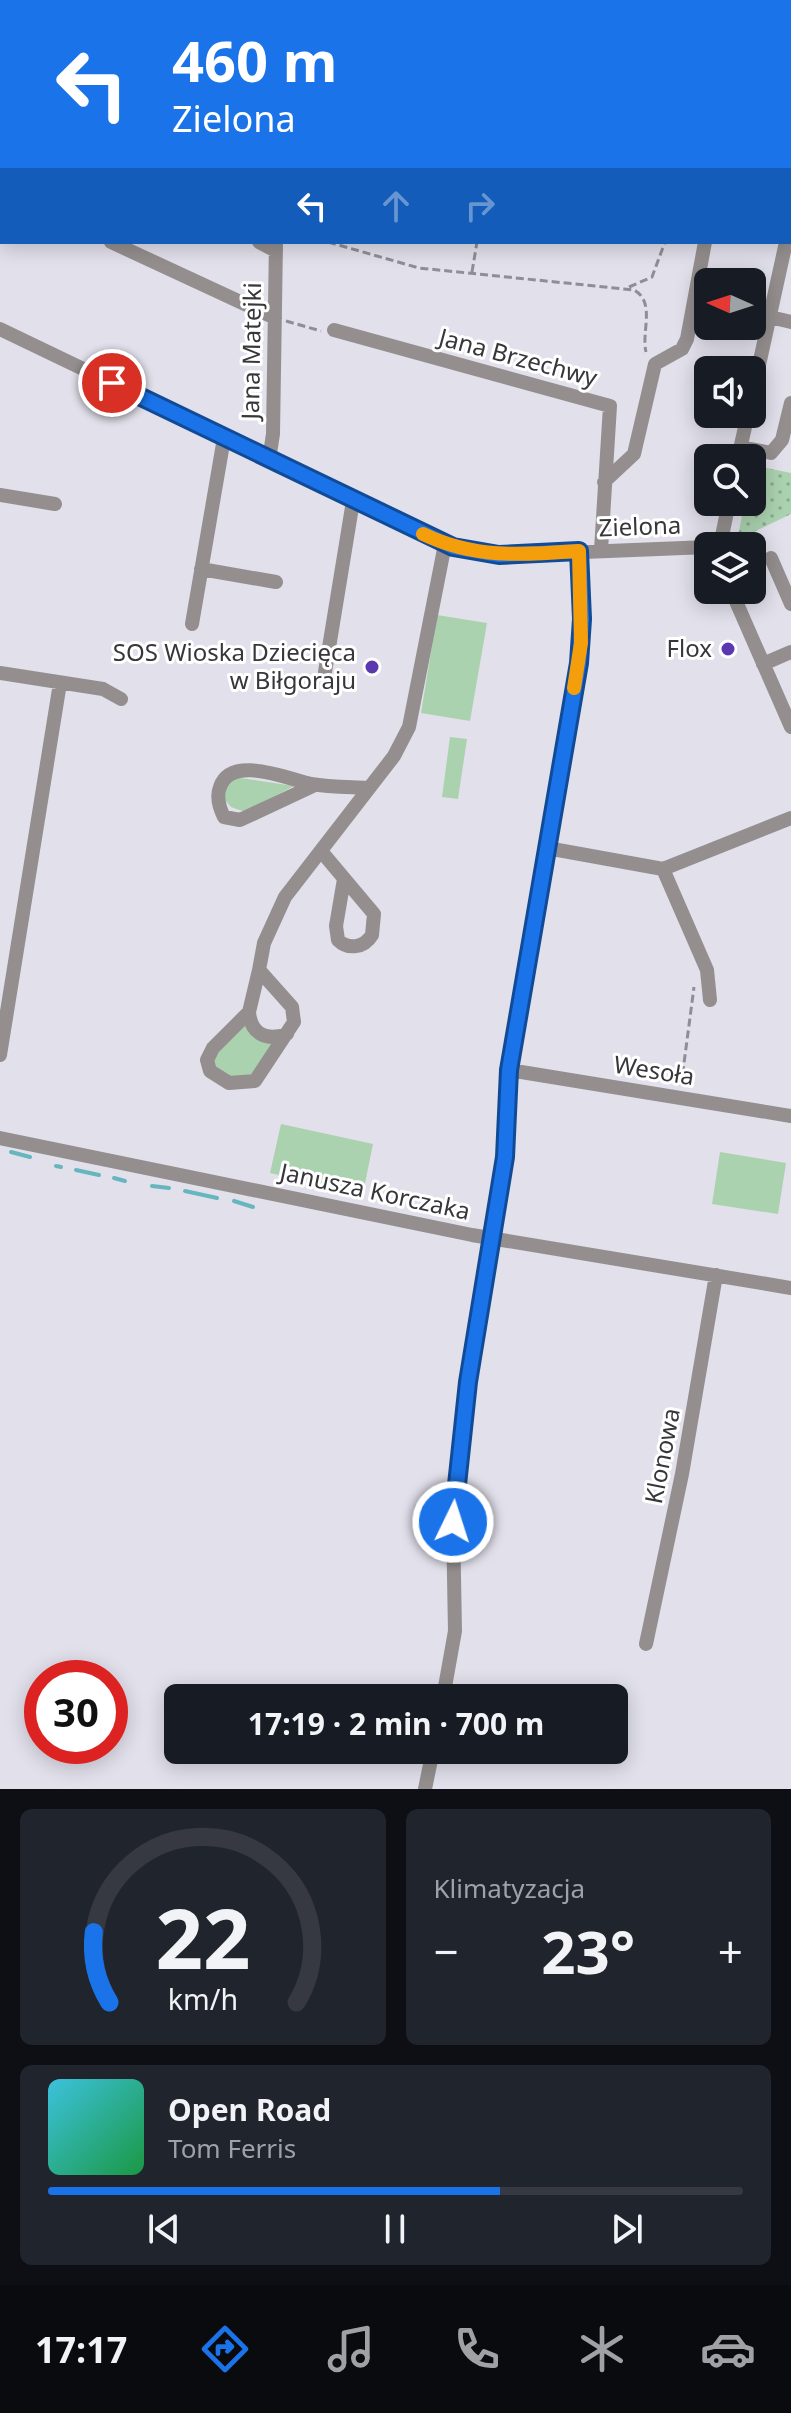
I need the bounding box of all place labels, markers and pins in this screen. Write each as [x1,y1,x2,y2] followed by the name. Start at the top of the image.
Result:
[78,349,146,417] pin
[667,631,712,664] place label: Flox
[113,635,356,696] place label: SOS Wioska Dziecięca w Biłgoraju
[719,640,737,658] marker: Flox
[363,658,381,676] marker: SOS Wioska Dziecięca w Biłgoraju

